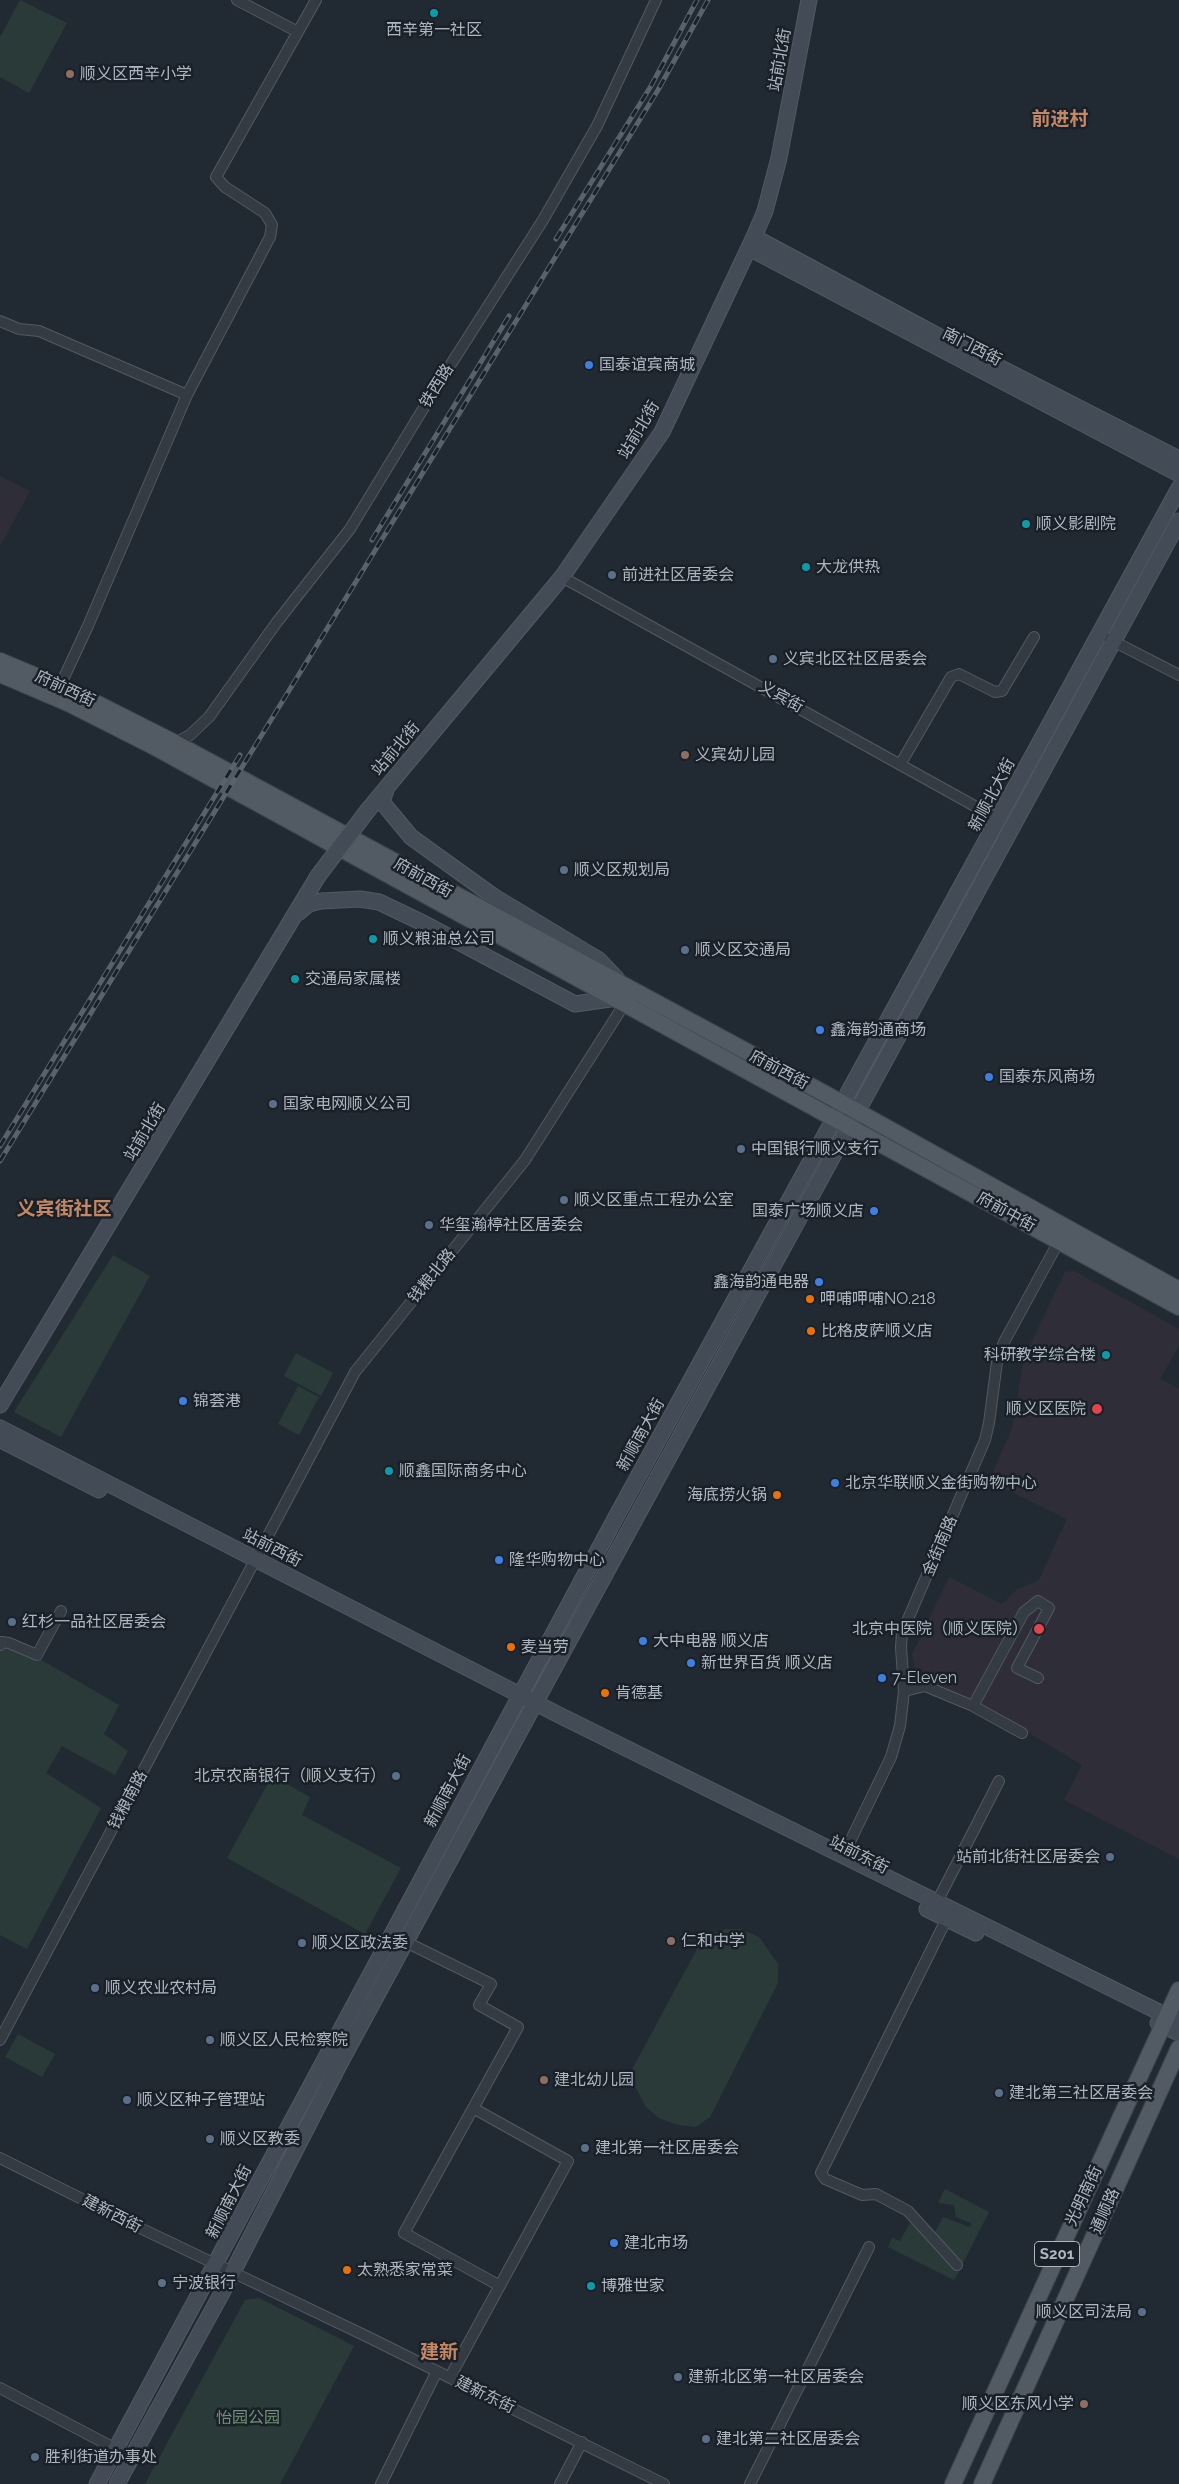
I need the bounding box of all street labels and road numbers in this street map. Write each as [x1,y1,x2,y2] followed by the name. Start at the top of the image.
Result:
[765,27,795,93] street label: 站前北街
[939,324,1005,370] street label: 南门西街
[416,361,458,411] street label: 铁西路
[614,398,664,462] street label: 站前北街
[32,667,98,711] street label: 府前西街
[755,677,807,717] street label: 义宾街
[368,718,424,780] street label: 站前北街
[965,755,1019,835] street label: 新顺北大街
[390,854,456,902] street label: 府前西街
[746,1047,812,1093] street label: 府前西街
[120,1100,170,1164] street label: 站前北街
[973,1188,1039,1236] street label: 府前中街
[404,1245,460,1307] street label: 钱粮北路
[613,1395,669,1475] street label: 新顺南大街
[919,1513,961,1579] street label: 金街南路
[239,1525,305,1571] street label: 站前西街
[421,1751,475,1831] street label: 新顺南大街
[105,1767,151,1833] street label: 钱粮南路
[826,1832,892,1878] street label: 站前东街
[202,2162,256,2242] street label: 新顺南大街
[1062,2163,1106,2229] street label: 光明南街
[1086,2185,1124,2237] street label: 通顺路
[79,2191,145,2237] street label: 建新西街
[1034,2242,1080,2266] road number: S201
[452,2372,518,2418] street label: 建新东街

